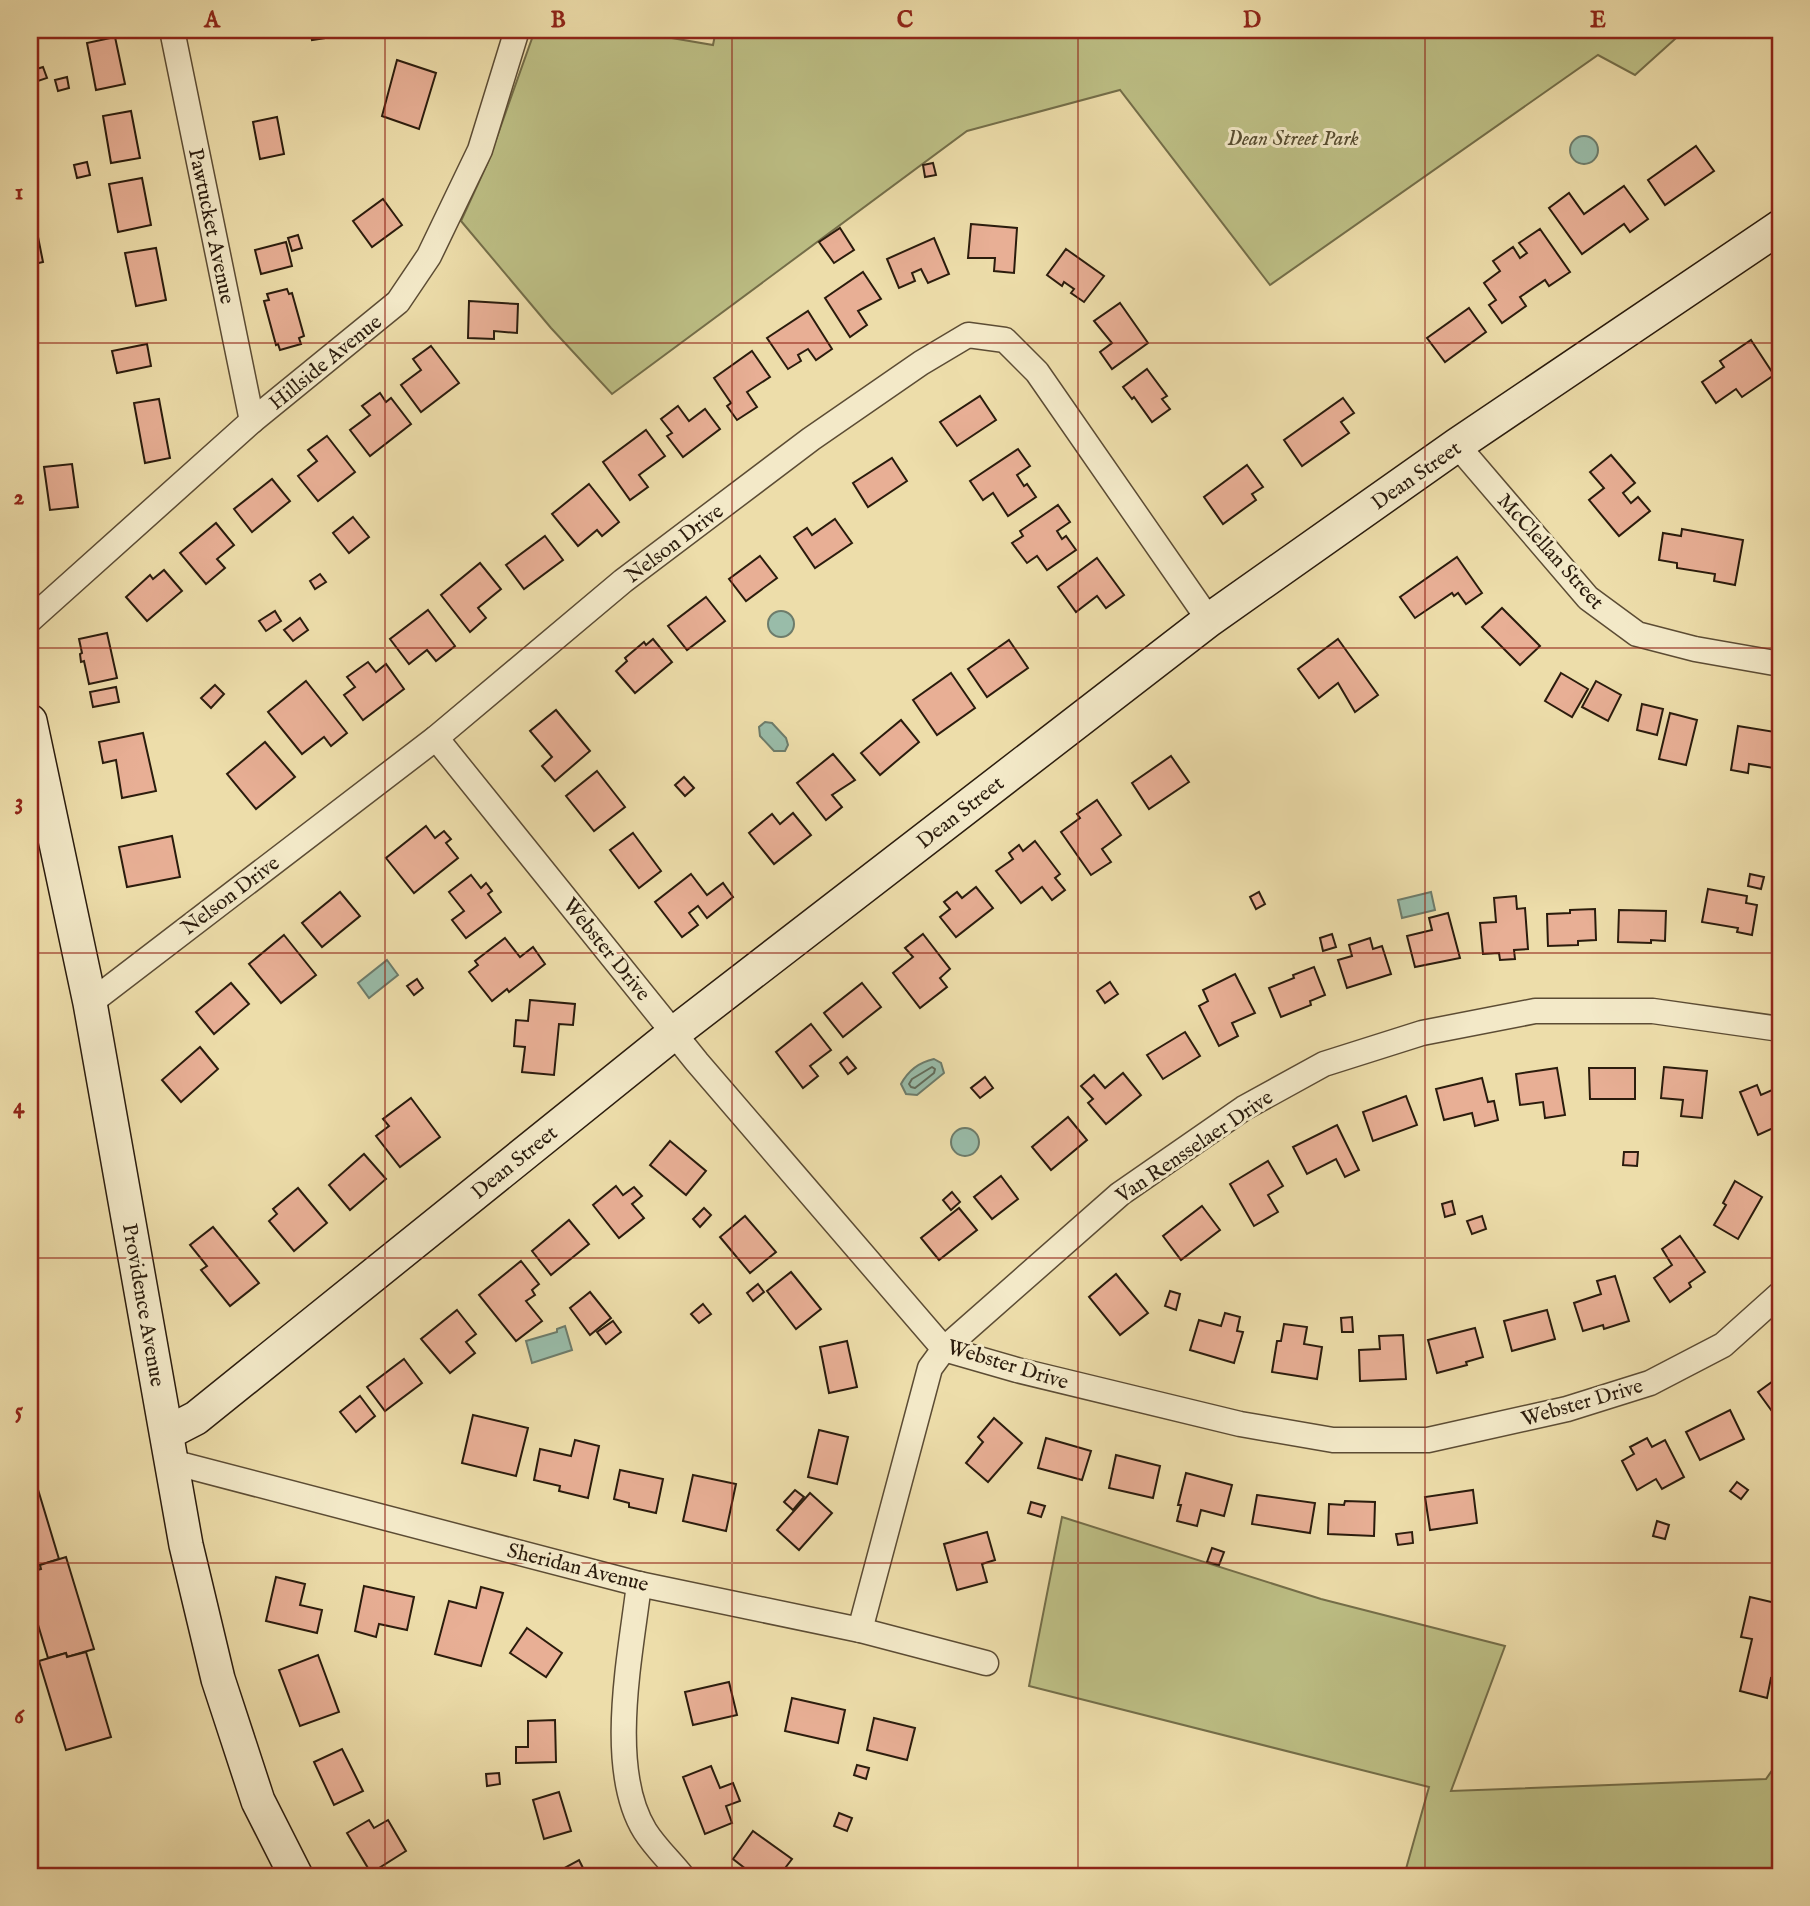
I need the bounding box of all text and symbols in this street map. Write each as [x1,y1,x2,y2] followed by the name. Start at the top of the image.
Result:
[203,6,221,35] text: A
[550,6,566,35] text: B
[897,6,914,35] text: C
[1243,6,1261,35] text: D
[1590,6,1606,35] text: E
[1227,126,1359,153] park label: Dean Street Park
[181,146,240,307] street label: Pawtucket Avenue
[15,178,23,207] text: 1
[264,309,388,417] street label: Hillside Avenue
[1367,435,1467,517] street label: Dean Street
[14,483,25,512] text: 2
[1491,488,1609,616] street label: McClellan Street
[620,498,730,590] street label: Nelson Drive
[912,771,1010,856] street label: Dean Street
[15,788,23,817] text: 3
[176,850,286,942] street label: Nelson Drive
[556,893,656,1007] street label: Webster Drive
[1110,1084,1279,1210] street label: Van Rensselaer Drive
[13,1092,25,1121] text: 4
[466,1120,564,1206] street label: Dean Street
[115,1222,170,1389] street label: Providence Avenue
[944,1334,1072,1397] street label: Webster Drive
[1518,1373,1647,1434] street label: Webster Drive
[15,1397,24,1426] text: 5
[504,1538,652,1599] street label: Sheridan Avenue
[14,1702,25,1731] text: 6

